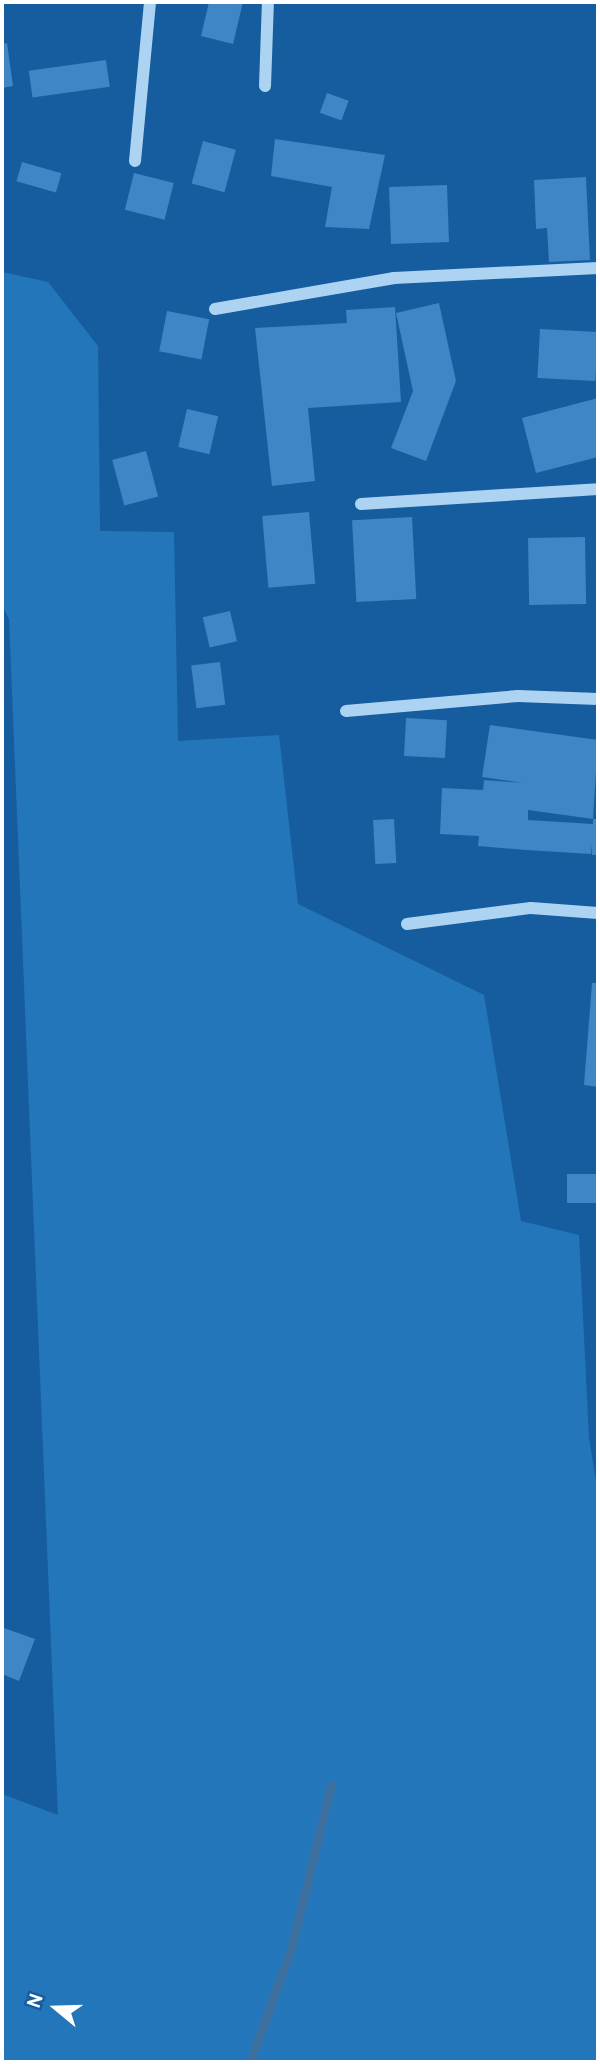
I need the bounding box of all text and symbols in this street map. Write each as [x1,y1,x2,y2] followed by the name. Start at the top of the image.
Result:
[21,1973,91,2043] north arrow
[23,1991,50,2012] text: N

